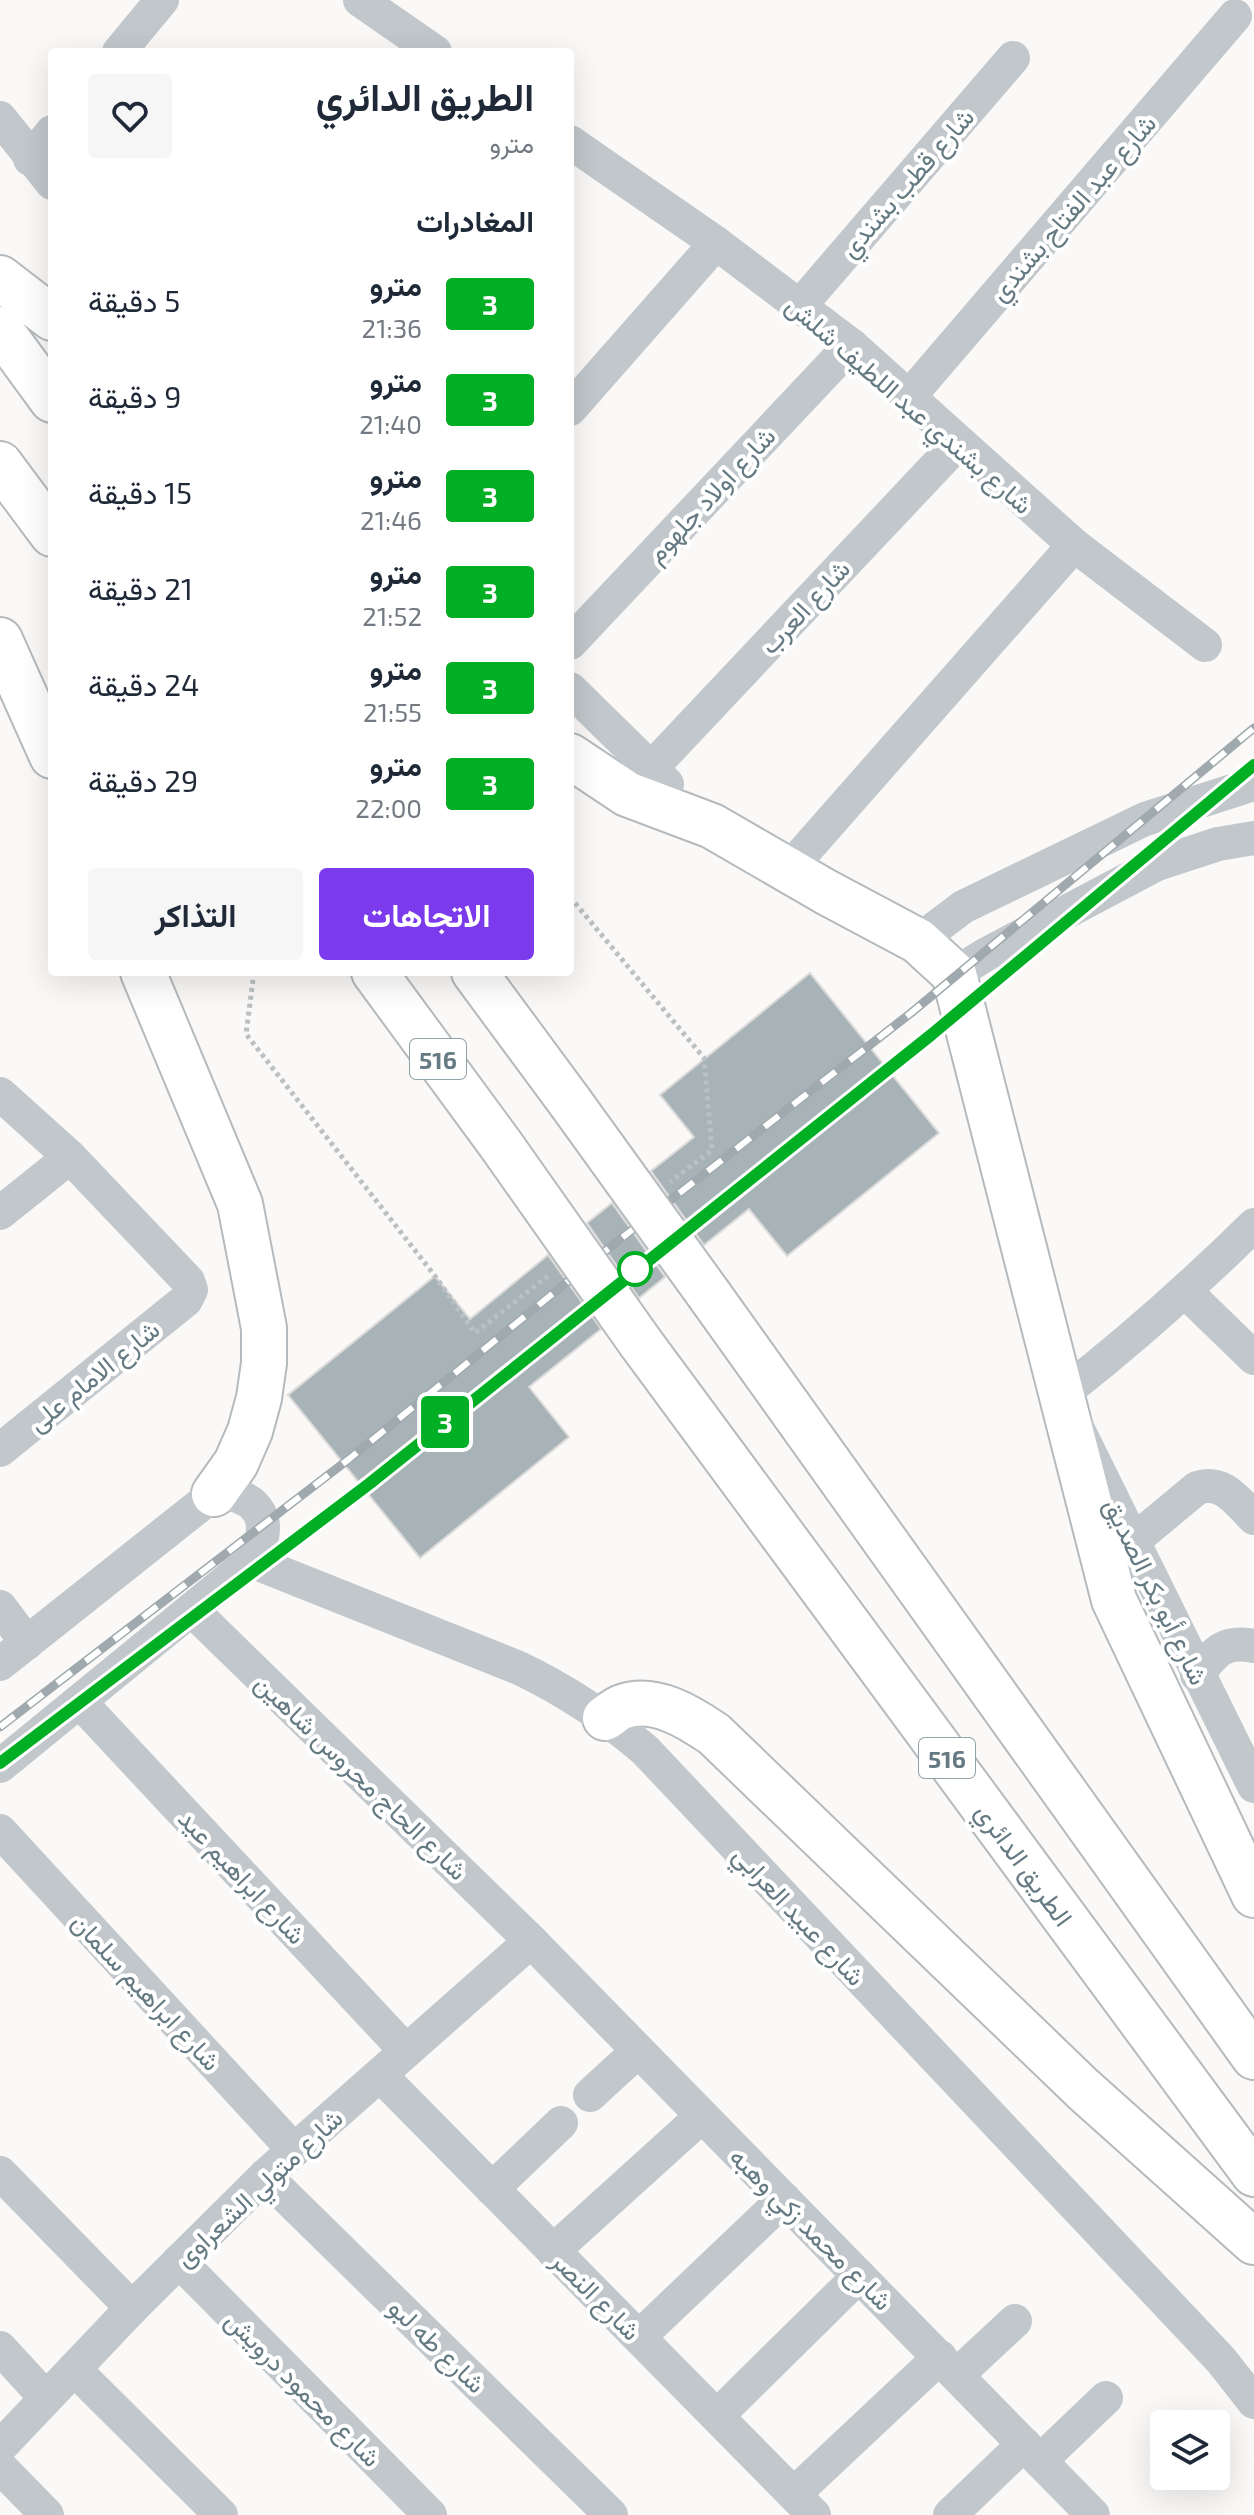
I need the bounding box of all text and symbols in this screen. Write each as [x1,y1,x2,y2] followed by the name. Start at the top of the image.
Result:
[316,73,534,119] text: الطريق الدائري
[88,74,172,158] button: heart
[833,101,985,268] street label: شارع قطب بشندي
[982,107,1167,311] street label: شارع عبد الفتاح بشندي
[490,127,534,158] text: مترو
[416,202,534,238] text: المغادرات
[370,266,422,302] text: مترو
[88,282,180,318] text: 5 دقيقة
[482,287,498,321] text: 3
[776,289,1040,525] street label: شارع بشندي عبد اللطيف شلش
[362,312,422,343] text: 21:36
[370,362,422,398] text: مترو
[88,378,181,414] text: 9 دقيقة
[482,383,498,417] text: 3
[359,408,422,439] text: 21:40
[639,420,784,571] street label: شارع اولاد جلهوم
[370,458,422,494] text: مترو
[88,474,192,510] text: 15 دقيقة
[482,479,498,513] text: 3
[360,504,422,535] text: 21:46
[753,553,858,662] street label: شارع العرب
[370,554,422,590] text: مترو
[88,570,193,606] text: 21 دقيقة
[482,575,498,609] text: 3
[362,600,422,631] text: 21:52
[370,650,422,686] text: مترو
[88,666,199,702] text: 24 دقيقة
[482,671,498,705] text: 3
[363,696,422,727] text: 21:55
[370,746,422,782] text: مترو
[88,762,198,798] text: 29 دقيقة
[482,767,498,801] text: 3
[355,792,422,823] text: 22:00
[88,868,303,960] button: التذاكر
[319,868,534,960] button: الاتجاهات
[410,1039,466,1079] road number: 516
[618,1252,652,1286] unlabelled marker
[21,1313,167,1440] street label: شارع الامام على
[419,1396,471,1448] line badge: 3
[437,1405,453,1439] text: 3
[1095,1493,1216,1691] street label: شارع أبو بكر الصديق
[247,1667,475,1888] street label: شارع الحاج محروس شاهين
[919,1738,975,1778] road number: 516
[964,1796,1080,1936] street label: الطريق الدائري
[170,1802,313,1952] street label: شارع ابراهيم عيد
[722,1839,873,1996] street label: شارع عبيد العرابي
[63,1906,228,2079] street label: شارع ابراهيم سلمان
[168,2101,353,2278] street label: شارع متولي الشعراوى
[719,2140,900,2321] street label: شارع محمد زكي وهبه
[543,2243,648,2349] street label: شارع النصر
[380,2291,493,2402] street label: شارع طه لبو
[217,2304,388,2475] street label: شارع محمود درويش
[1150,2410,1230,2490] map controls
[1150,2410,1230,2490] button: layers

